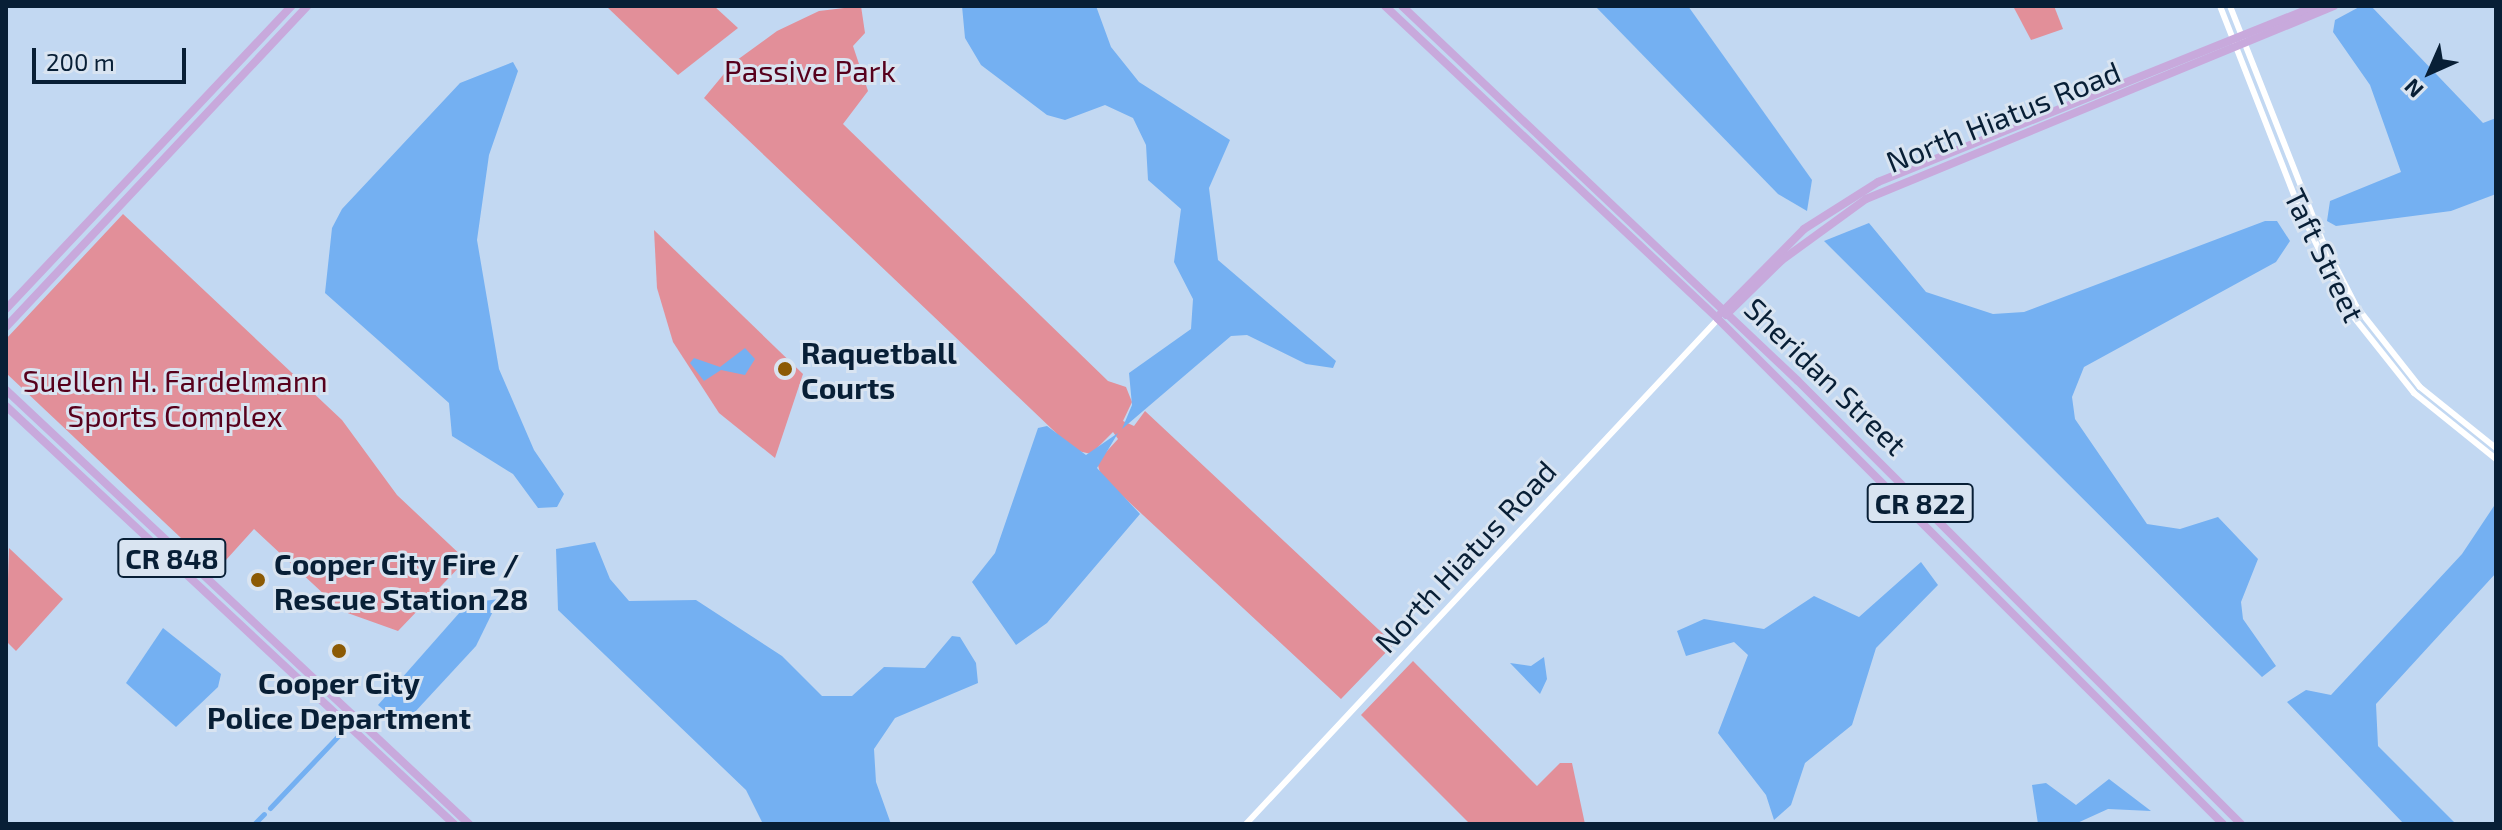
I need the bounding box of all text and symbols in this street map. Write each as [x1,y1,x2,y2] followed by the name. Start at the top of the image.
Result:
[36,32,190,82] scale bar
[2390,32,2470,112] north arrow
[46,47,115,76] text: 200 m
[724,52,896,88] park label: Passive Park
[1881,53,2125,179] street label: North Hiatus Road
[2398,74,2428,104] text: N
[2277,182,2373,328] street label: Taft Street
[1738,290,1914,462] street label: Sheridan Street
[801,334,957,404] place label: Raquetball Courts
[776,360,794,378] marker: Raquetball Courts
[22,362,328,432] park label: Suellen H. Fardelmann Sports Complex
[1367,453,1563,659] street label: North Hiatus Road
[1866,479,1974,527] road number: CR 822
[116,534,228,582] road number: CR 848
[274,545,528,616] place label: Cooper City Fire / Rescue Station 28
[249,571,267,589] marker: Cooper City Fire / Rescue Station 28
[330,642,348,660] marker: Cooper City Police Department
[207,664,471,734] place label: Cooper City Police Department

